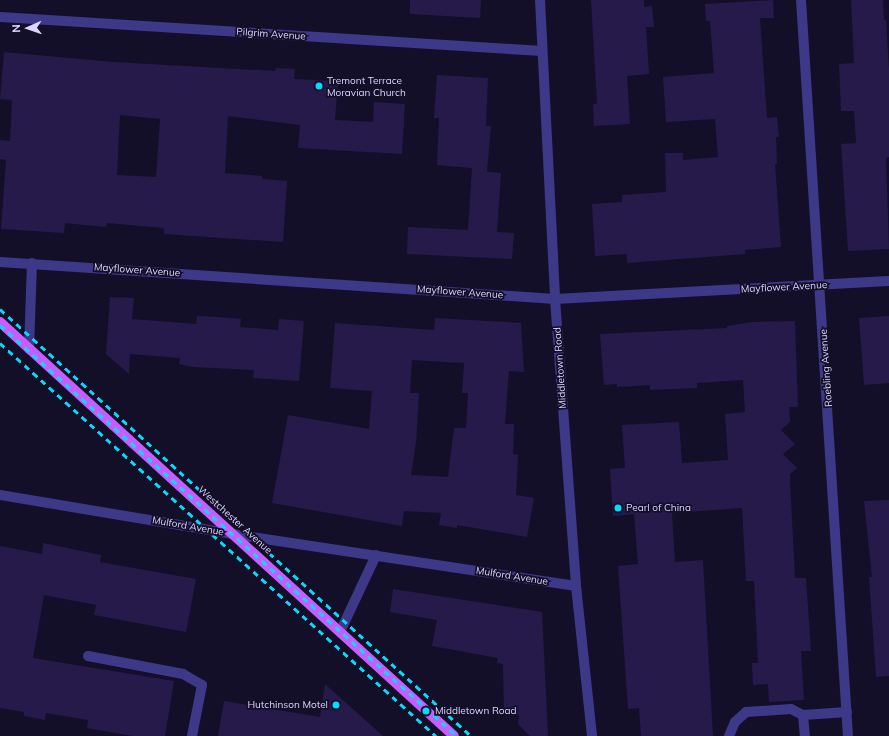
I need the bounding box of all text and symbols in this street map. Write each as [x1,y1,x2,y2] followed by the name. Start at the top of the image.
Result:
[8,8,48,48] north arrow
[9,24,23,33] text: N
[236,26,306,42] street label: Pilgrim Avenue
[327,74,406,98] place label: Tremont Terrace Moravian Church
[314,81,324,91] marker: Tremont Terrace Moravian Church
[93,261,181,279] street label: Mayflower Avenue
[741,279,827,295] street label: Mayflower Avenue
[416,283,504,301] street label: Mayflower Avenue
[551,327,569,409] street label: Middletown Road
[817,329,835,407] street label: Roebling Avenue
[196,484,274,556] street label: Westchester Avenue
[626,502,691,514] place label: Pearl of China
[613,503,623,513] marker: Pearl of China
[151,514,225,538] street label: Mulford Avenue
[475,564,549,588] street label: Mulford Avenue
[247,699,328,711] place label: Hutchinson Motel
[331,700,341,710] marker: Hutchinson Motel
[420,705,432,717] marker: Middletown Road
[435,705,517,717] place label: Middletown Road

